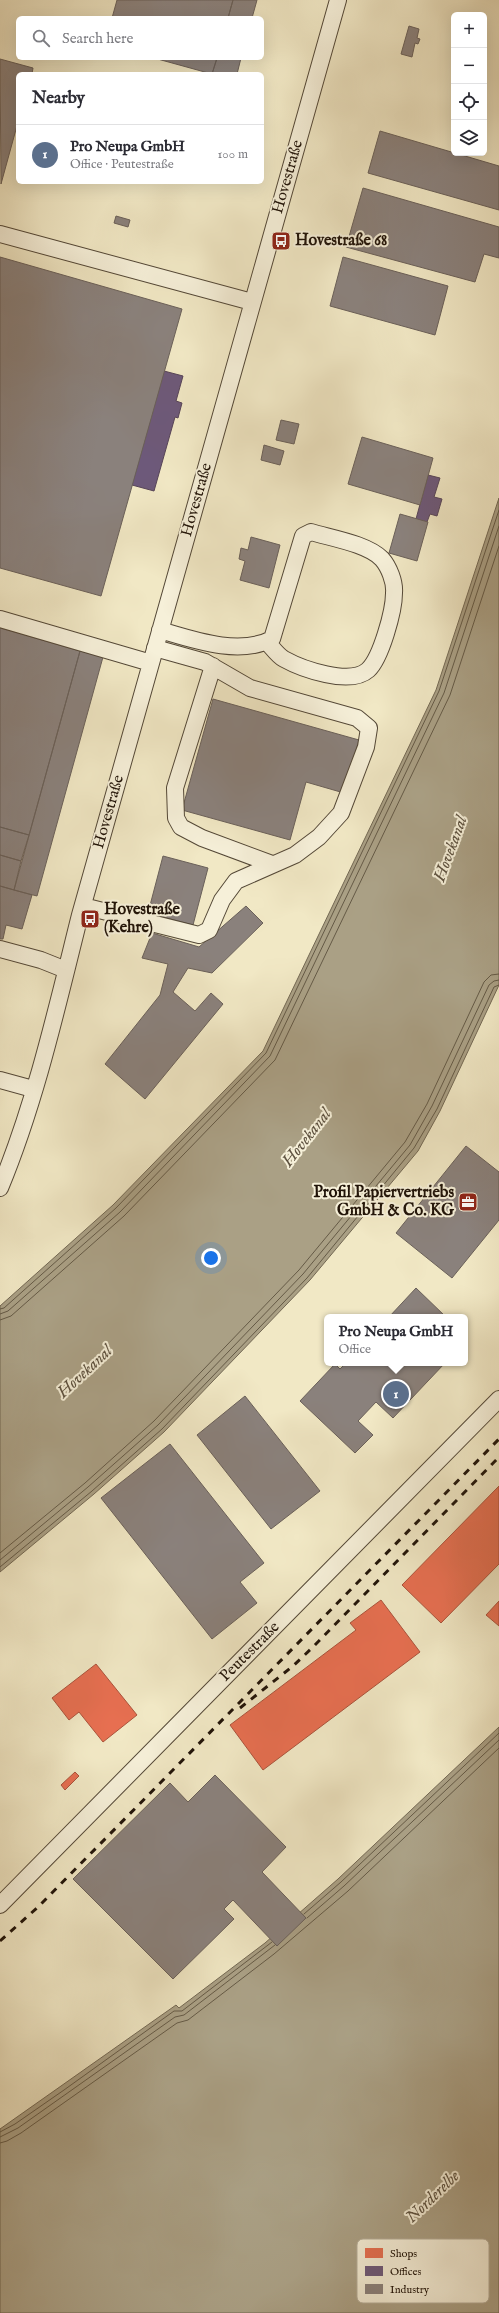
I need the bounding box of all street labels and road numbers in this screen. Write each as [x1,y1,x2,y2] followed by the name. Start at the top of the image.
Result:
[268,138,308,216] street label: Hovestraße
[177,461,217,539] street label: Hovestraße
[89,773,129,851] street label: Hovestraße
[216,1618,284,1686] street label: Peutestraße

